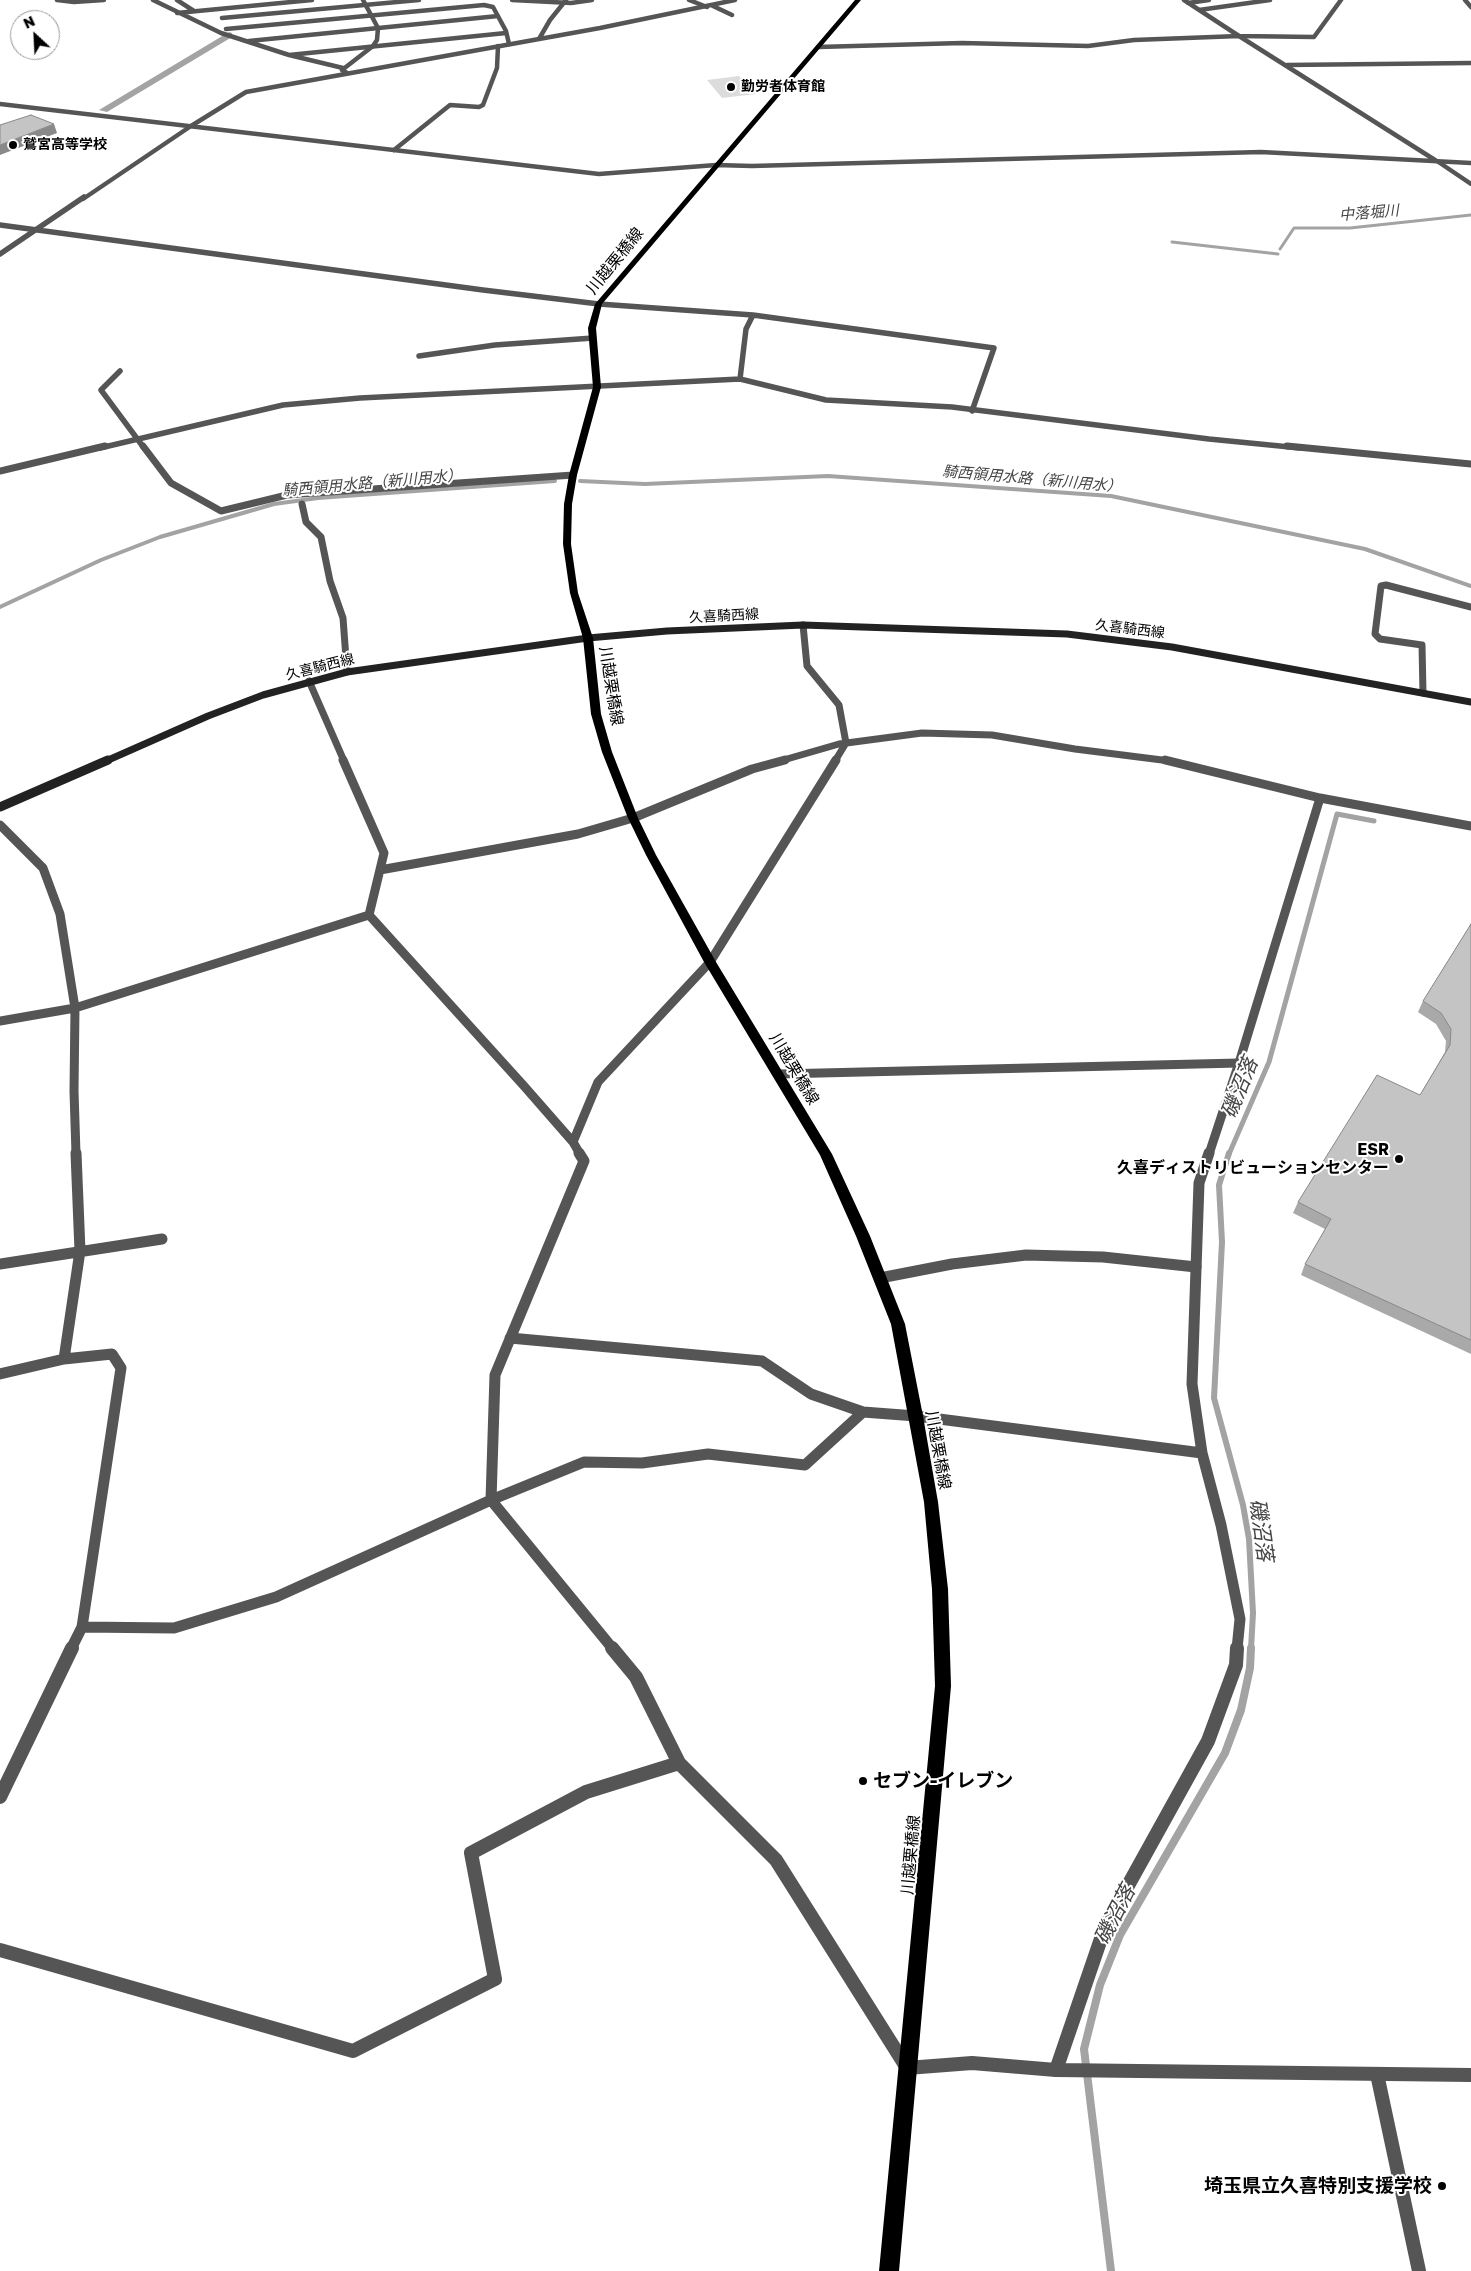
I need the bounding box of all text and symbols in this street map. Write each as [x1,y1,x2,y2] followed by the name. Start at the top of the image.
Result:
[10,10,60,60] north arrow
[20,12,37,32] text: N
[741,79,825,95] place label: 勤労者体育館
[725,81,737,93] marker: 勤労者体育館
[23,137,107,153] place label: 鷲宮高等学校
[7,139,19,151] marker: 鷲宮高等学校
[1338,201,1400,225] water label: 中落堀川
[582,224,648,298] street label: 川越栗橋線
[942,462,1122,496] water label: 騎西領用水路（新川用水）
[282,466,462,500] water label: 騎西領用水路（新川用水）
[689,606,759,626] street label: 久喜騎西線
[1094,616,1166,642] street label: 久喜騎西線
[595,645,627,727] street label: 川越栗橋線
[284,650,356,684] street label: 久喜騎西線
[765,1030,823,1108] street label: 川越栗橋線
[1217,1054,1263,1122] water label: 磯沼落
[1117,1140,1389,1178] place label: ESR 久喜ディストリビューションセンター
[1393,1153,1405,1165] marker: ESR 久喜ディストリビューションセンター
[922,1409,954,1491] street label: 川越栗橋線
[1244,1497,1278,1563] water label: 磯沼落
[873,1770,1013,1792] place label: セブン-イレブン
[857,1775,869,1787] marker: セブン-イレブン
[898,1814,924,1896] street label: 川越栗橋線
[1089,1881,1141,1949] water label: 磯沼落
[1204,2175,1432,2197] place label: 埼玉県立久喜特別支援学校
[1436,2180,1448,2192] marker: 埼玉県立久喜特別支援学校

